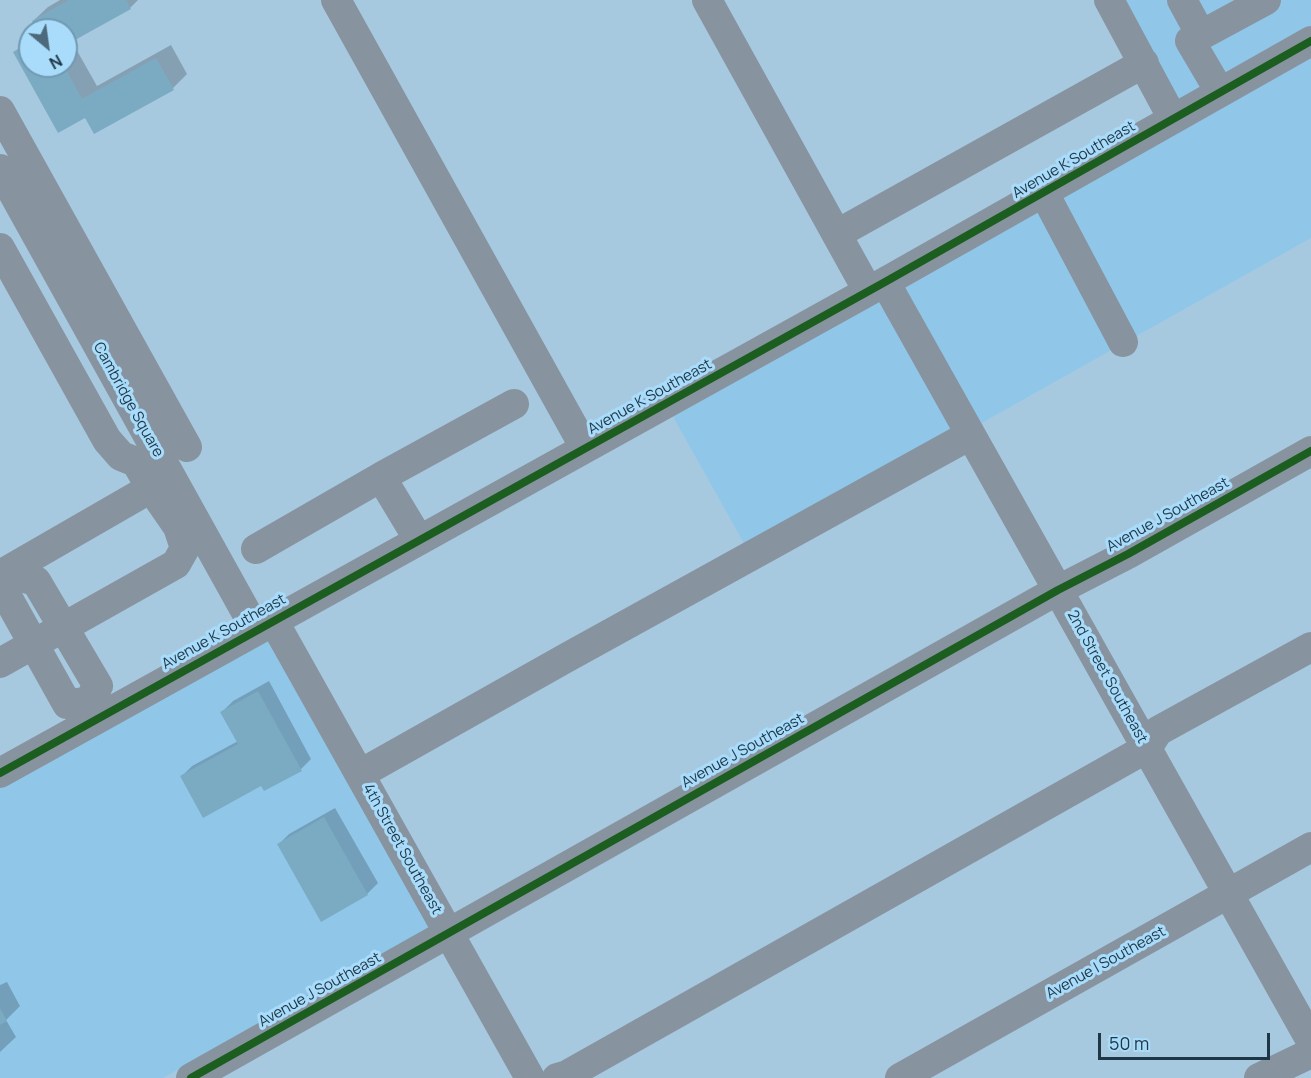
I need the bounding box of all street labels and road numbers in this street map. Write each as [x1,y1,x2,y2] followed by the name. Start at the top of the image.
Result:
[1009,117,1139,203] street label: Avenue K Southeast
[89,339,167,461] street label: Cambridge Square
[585,355,715,439] street label: Avenue K Southeast
[1104,474,1232,556] street label: Avenue J Southeast
[159,590,289,674] street label: Avenue K Southeast
[1063,607,1151,747] street label: 2nd Street Southeast
[679,710,807,792] street label: Avenue J Southeast
[359,781,445,917] street label: 4th Street Southeast
[1043,923,1169,1003] street label: Avenue I Southeast
[256,949,384,1031] street label: Avenue J Southeast

